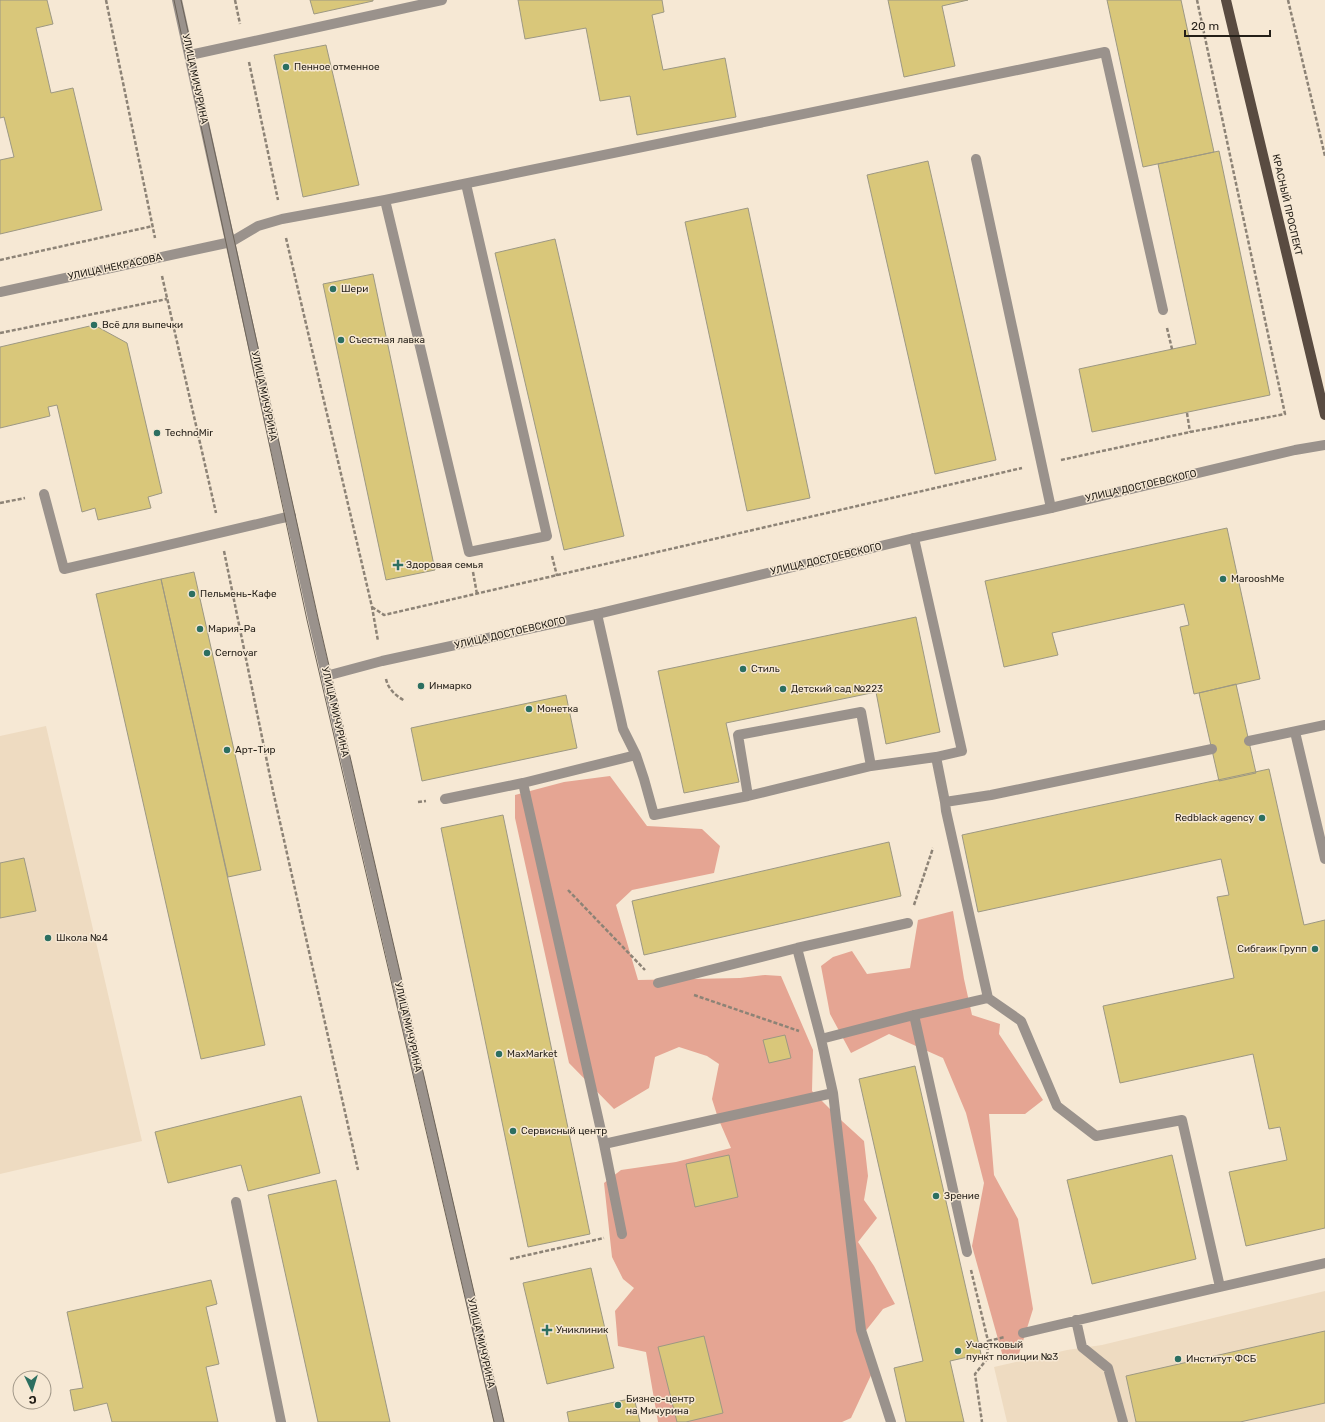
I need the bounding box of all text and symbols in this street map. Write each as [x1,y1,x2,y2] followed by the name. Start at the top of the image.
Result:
[1185,12,1270,38] scale bar
[1191,19,1219,33] text: 20 m
[180,33,210,126] street label: УЛИЦА МИЧУРИНА
[294,61,380,73] place label: Пенное отменное
[281,62,291,72] marker: Пенное отменное
[1269,153,1305,257] street label: КРАСНЫЙ ПРОСПЕКТ
[67,251,164,283] street label: УЛИЦА НЕКРАСОВА
[341,283,368,295] place label: Шери
[328,284,338,294] marker: Шери
[102,319,183,331] place label: Всё для выпечки
[89,320,99,330] marker: Всё для выпечки
[349,334,425,346] place label: Съестная лавка
[336,335,346,345] marker: Съестная лавка
[249,350,279,443] street label: УЛИЦА МИЧУРИНА
[165,427,213,439] place label: TechnoMir
[152,428,162,438] marker: TechnoMir
[1084,467,1198,505] street label: УЛИЦА ДОСТОЕВСКОГО
[769,540,883,578] street label: УЛИЦА ДОСТОЕВСКОГО
[406,559,483,571] place label: Здоровая семья
[393,560,403,570] marker: Здоровая семья
[1231,573,1285,585] place label: MarooshMe
[1218,574,1228,584] marker: MarooshMe
[200,588,277,600] place label: Пельмень-Кафе
[187,589,197,599] marker: Пельмень-Кафе
[453,614,567,652] street label: УЛИЦА ДОСТОЕВСКОГО
[208,623,256,635] place label: Мария-Ра
[195,624,205,634] marker: Мария-Ра
[215,647,258,659] place label: Cernovar
[202,648,212,658] marker: Cernovar
[751,663,780,675] place label: Стиль
[738,664,748,674] marker: Стиль
[319,666,351,758] street label: УЛИЦА МИЧУРИНА
[429,680,472,692] place label: Инмарко
[416,681,426,691] marker: Инмарко
[791,683,883,695] place label: Детский сад №223
[778,684,788,694] marker: Детский сад №223
[537,703,578,715] place label: Монетка
[524,704,534,714] marker: Монетка
[235,744,275,756] place label: Арт-Тир
[222,745,232,755] marker: Арт-Тир
[1175,812,1254,824] place label: Redblack agency
[1257,813,1267,823] marker: Redblack agency
[56,932,108,944] place label: Школа №4
[43,933,53,943] marker: Школа №4
[1237,943,1307,955] place label: Сибгаик Групп
[1310,944,1320,954] marker: Сибгаик Групп
[392,981,424,1073] street label: УЛИЦА МИЧУРИНА
[507,1048,558,1060] place label: MaxMarket
[494,1049,504,1059] marker: MaxMarket
[521,1125,607,1137] place label: Сервисный центр
[508,1126,518,1136] marker: Сервисный центр
[944,1190,980,1202] place label: Зрение
[931,1191,941,1201] marker: Зрение
[465,1297,497,1389] street label: УЛИЦА МИЧУРИНА
[541,1324,553,1336] marker: Униклиник
[556,1324,609,1336] place label: Униклиник
[966,1339,1058,1363] place label: Участковый пункт полиции №3
[953,1346,963,1356] marker: Участковый пункт полиции №3
[1186,1353,1257,1365] place label: Институт ФСБ
[1173,1354,1183,1364] marker: Институт ФСБ
[12,1370,52,1410] north arrow
[28,1393,37,1406] text: С
[626,1393,695,1417] place label: Бизнес-центр на Мичурина
[613,1400,623,1410] marker: Бизнес-центр на Мичурина

